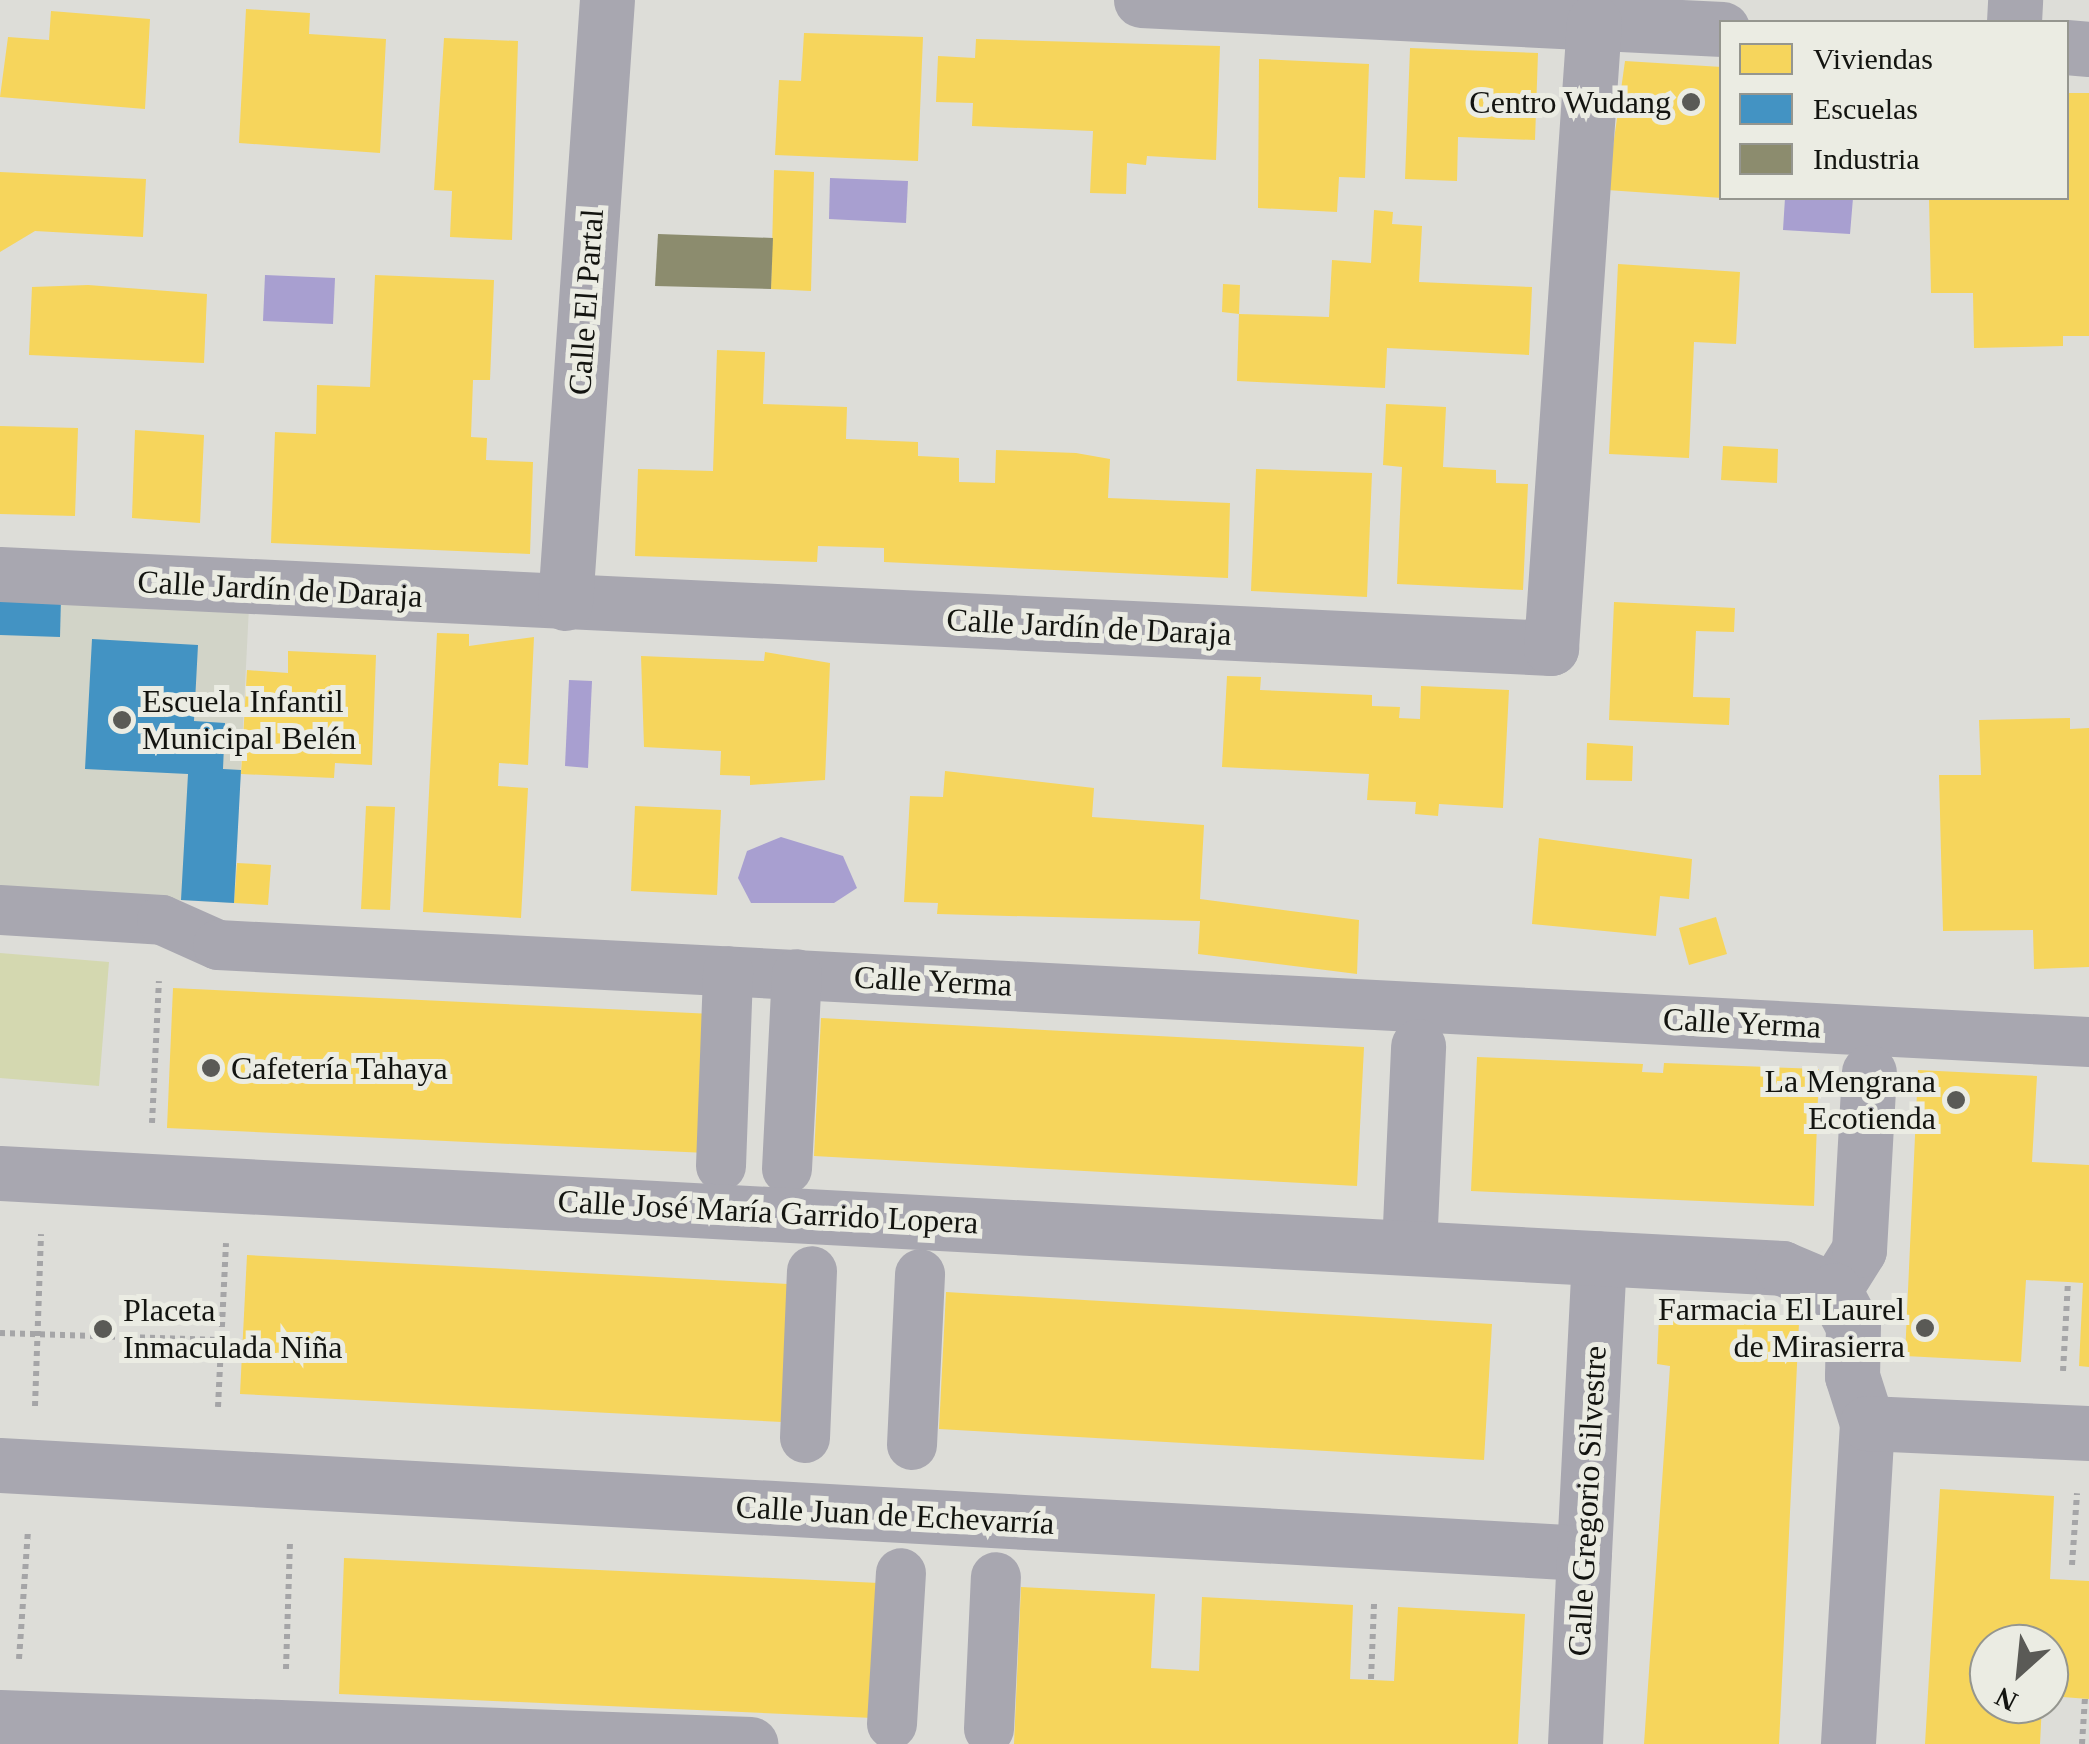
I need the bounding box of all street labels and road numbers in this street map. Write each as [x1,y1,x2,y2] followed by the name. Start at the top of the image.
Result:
[560,208,612,396] street label: Calle El Partal
[137,562,423,616] street label: Calle Jardín de Daraja
[946,600,1232,654] street label: Calle Jardín de Daraja
[852,958,1014,1004] street label: Calle Yerma
[1661,1000,1823,1046] street label: Calle Yerma
[557,1182,979,1242] street label: Calle José María Garrido Lopera
[1560,1345,1614,1657] street label: Calle Gregorio Silvestre
[735,1487,1055,1543] street label: Calle Juan de Echevarría

